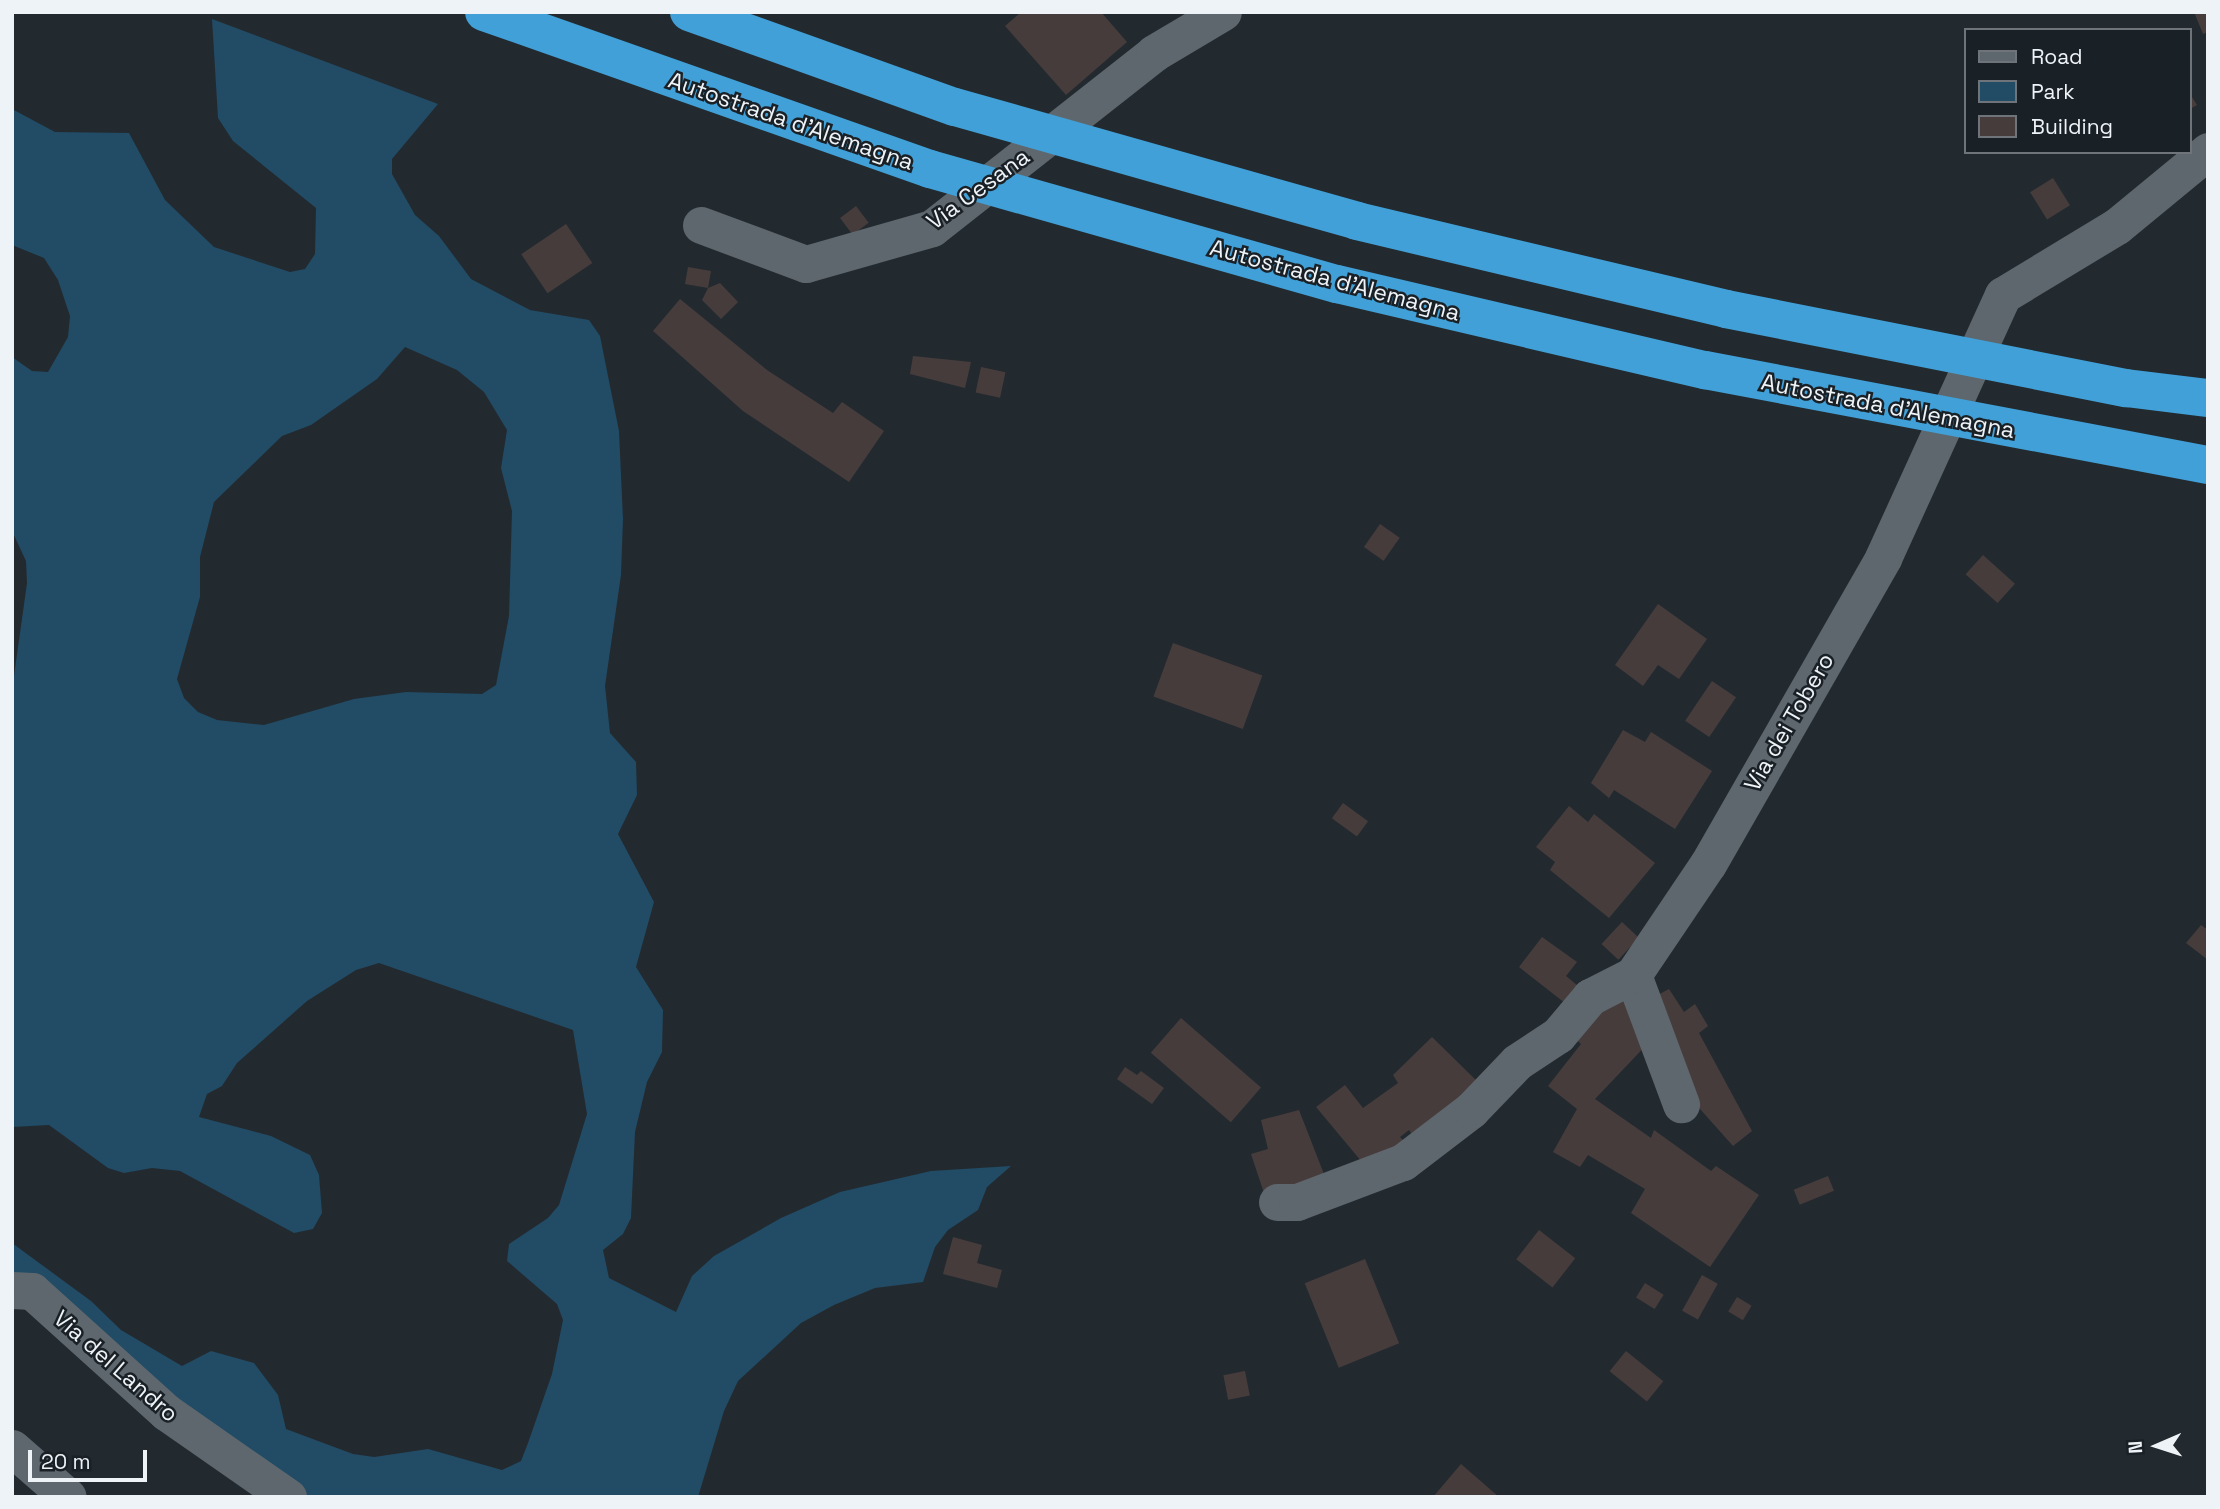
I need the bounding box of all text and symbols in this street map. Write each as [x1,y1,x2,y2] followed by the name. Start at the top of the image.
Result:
[1965,28,2192,154] legend
[2031,43,2083,70] text: Road
[665,66,917,176] street label: Autostrada d'Alemagna
[2031,78,2075,105] text: Park
[2031,113,2113,140] text: Building
[921,143,1035,235] street label: Via Cesana
[1207,233,1463,327] street label: Autostrada d'Alemagna
[1759,368,2017,444] street label: Autostrada d'Alemagna
[1738,648,1840,796] street label: Via dei Tobero
[48,1304,184,1428] street label: Via del Landro
[2122,1411,2192,1481] north arrow
[32,1436,150,1480] scale bar
[2123,1440,2148,1454] text: N
[41,1448,91,1475] text: 20 m

